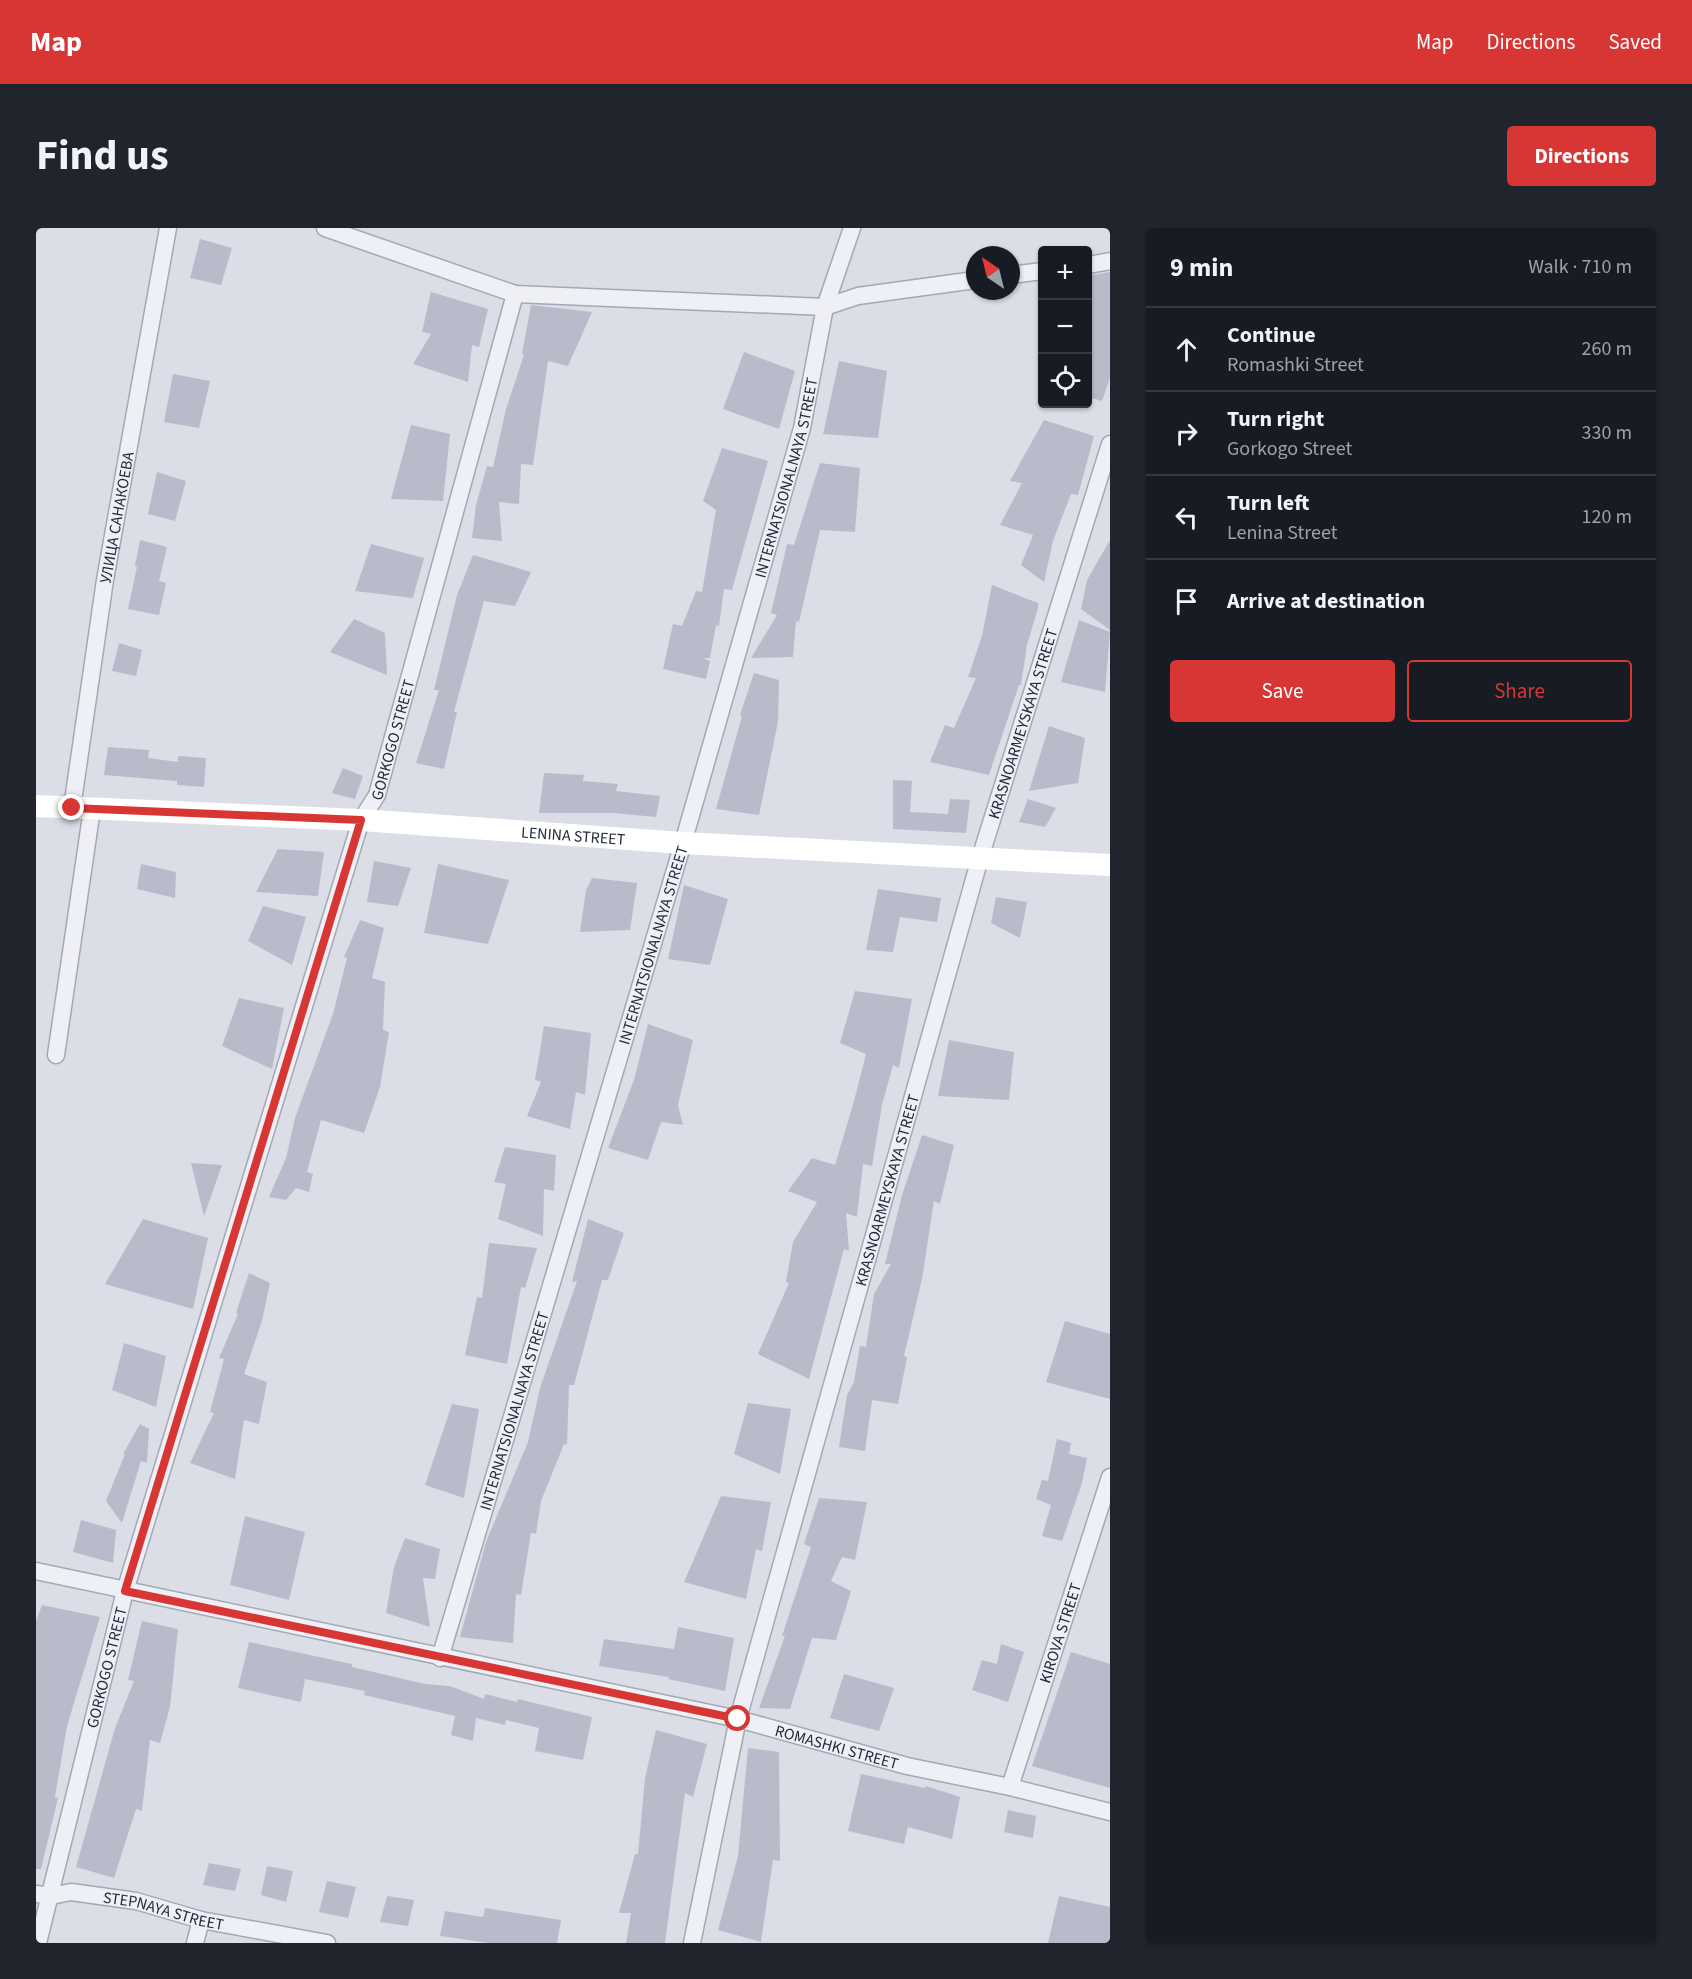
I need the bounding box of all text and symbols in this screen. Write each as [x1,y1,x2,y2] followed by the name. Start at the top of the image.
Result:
[30,22,82,62] text: Map
[1416,27,1454,57] text: Map
[1487,27,1575,57] text: Directions
[1608,27,1662,57] text: Saved
[36,126,169,186] text: Find us
[1507,126,1656,186] button: Directions
[966,246,1020,300] north arrow
[1038,246,1092,408] map controls
[1038,246,1092,300] button: +
[1170,249,1233,286] text: 9 min
[1528,253,1632,281] text: Walk · 710 m
[1038,300,1092,354] button: −
[1227,319,1316,351] text: Continue
[1170,333,1203,366] icon: ahead
[1582,335,1632,363] text: 260 m
[1227,351,1364,379] text: Romashki Street
[1038,354,1092,408] button: locate
[750,375,823,581] street label: INTERNATSIONALNAYA STREET
[1227,403,1324,435] text: Turn right
[1170,417,1203,450] icon: right
[1582,419,1632,447] text: 330 m
[1227,435,1352,463] text: Gorkogo Street
[95,450,140,585] street label: УЛИЦА САНАКОЕВА
[1227,487,1309,519] text: Turn left
[1170,501,1203,534] icon: left
[1582,503,1632,531] text: 120 m
[1227,519,1337,547] text: Lenina Street
[1170,585,1203,618] icon: arrive
[1227,585,1425,617] text: Arrive at destination
[983,625,1064,822] street label: KRASNOARMEYSKAYA STREET
[1170,660,1395,722] button: Save
[1407,660,1632,722] button: Share
[366,677,420,803] street label: GORKOGO STREET
[58,794,84,820] route end
[520,821,626,851] street label: LENINA STREET
[613,843,694,1047] street label: INTERNATSIONALNAYA STREET
[850,1092,925,1289] street label: KRASNOARMEYSKAYA STREET
[475,1308,555,1513] street label: INTERNATSIONALNAYA STREET
[1034,1580,1087,1686] street label: KIROVA STREET
[82,1604,133,1730] street label: GORKOGO STREET
[724,1705,750,1731] route start
[772,1720,901,1775] street label: ROMASHKI STREET
[102,1887,226,1936] street label: STEPNAYA STREET

